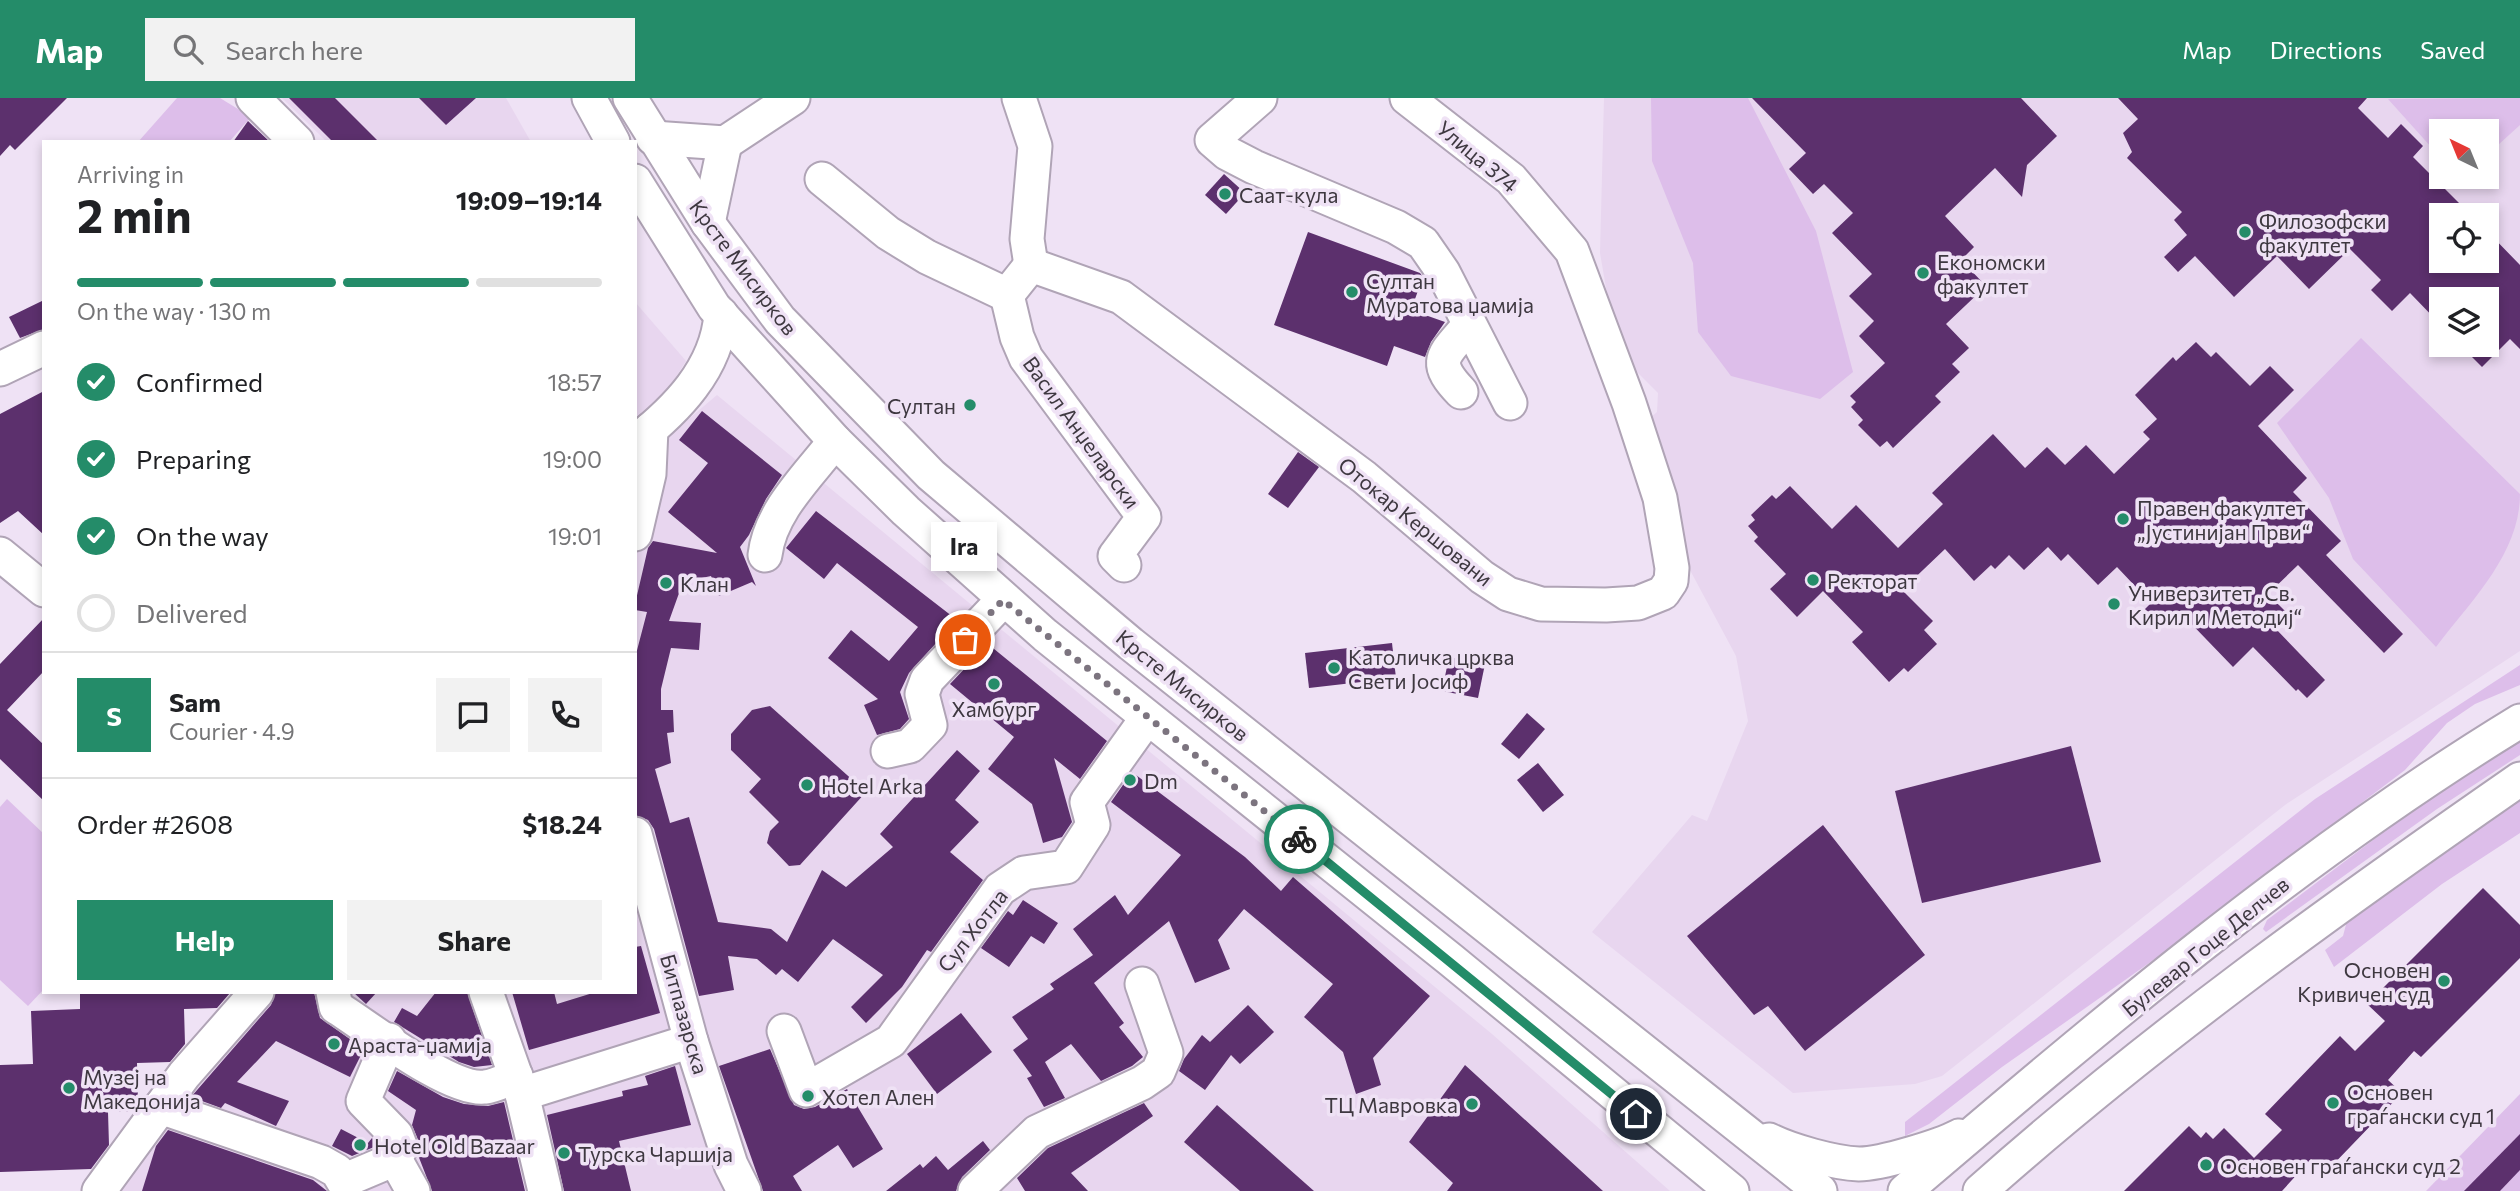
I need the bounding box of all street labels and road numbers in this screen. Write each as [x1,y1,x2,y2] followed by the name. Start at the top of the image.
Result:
[1433,115,1524,197] street label: Улица 374
[685,194,803,340] street label: Крсте Мисирков
[1019,351,1145,513] street label: Васил Анџеларски
[1334,451,1498,591] street label: Отокар Кершовани
[1112,624,1254,746] street label: Крсте Мисирков
[2116,871,2294,1021] street label: Булевар Гоце Делчев
[932,883,1012,977] street label: Сул Хотла
[656,951,714,1077] street label: Битпазарска

